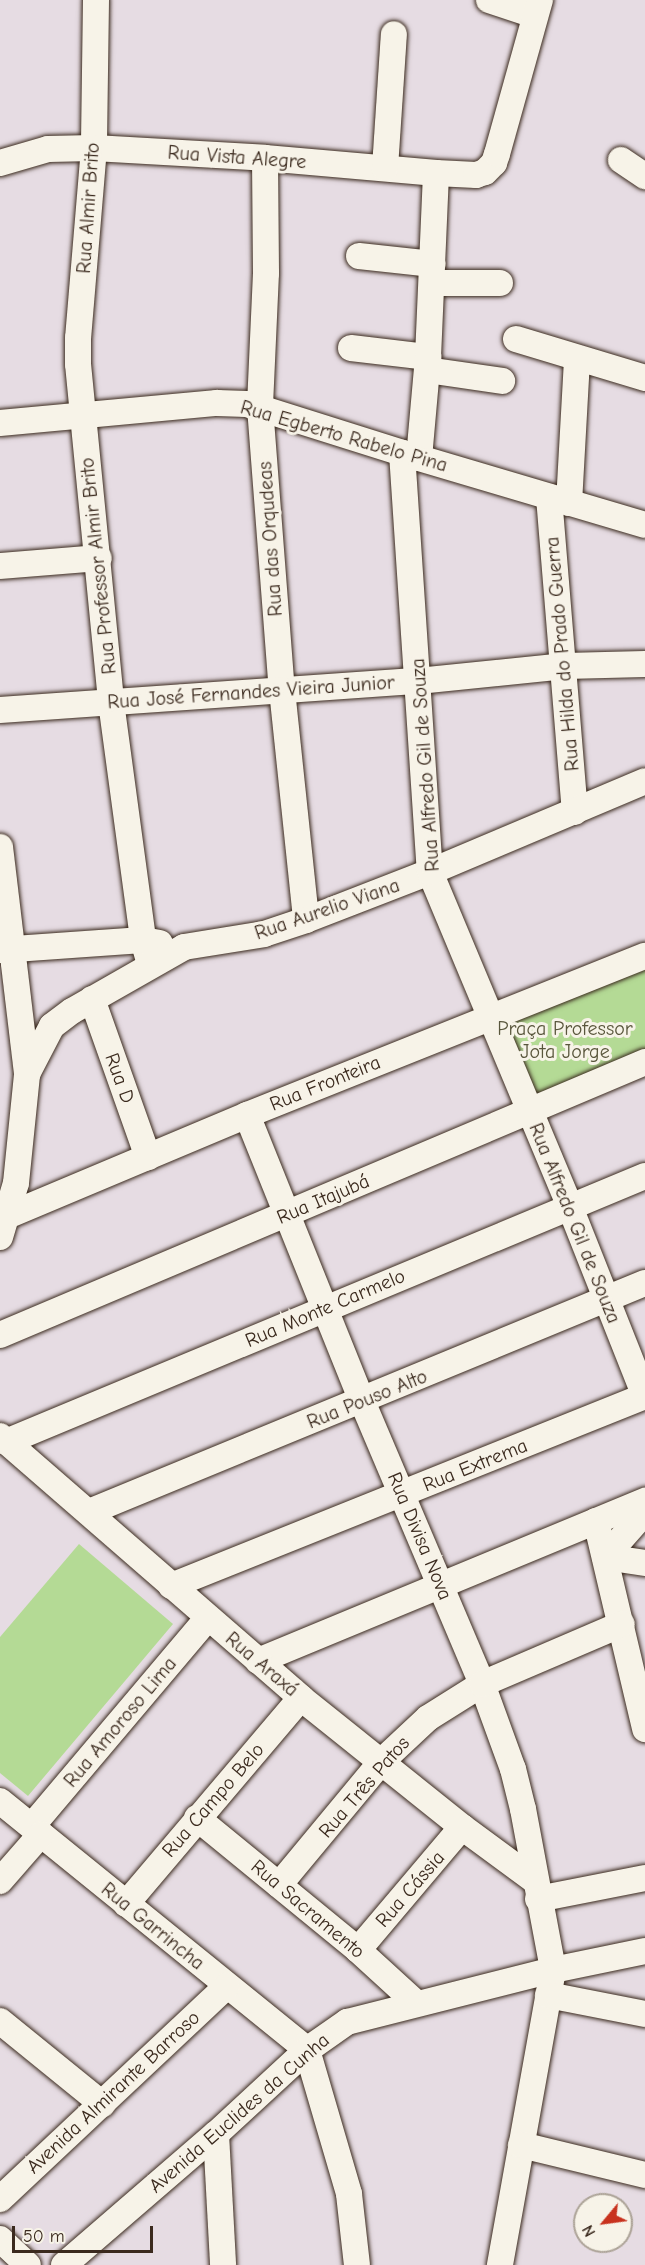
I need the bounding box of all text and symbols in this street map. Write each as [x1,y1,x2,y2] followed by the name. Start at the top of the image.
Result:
[167,140,307,174] street label: Rua Vista Alegre
[71,142,105,274] street label: Rua Almir Brito
[238,395,450,477] street label: Rua Egberto Rabelo Pina
[75,456,121,676] street label: Rua Professor Almir Brito
[253,461,287,617] street label: Rua das Orqudeas
[540,536,584,772] street label: Rua Hilda do Prado Guerra
[406,658,444,872] street label: Rua Alfredo Gil de Souza
[107,670,395,714] street label: Rua José Fernandes Vieira Junior
[251,873,403,945] street label: Rua Aurelio Viana
[497,1017,633,1064] park label: Praça Professor Jota Jorge
[100,1050,140,1106] street label: Rua D
[266,1050,384,1116] street label: Rua Fronteira
[524,1119,626,1327] street label: Rua Alfredo Gil de Souza
[273,1169,373,1229] street label: Rua Itajubá
[241,1263,409,1353] street label: Rua Monte Carmelo
[303,1364,431,1434] street label: Rua Pouso Alto
[419,1433,531,1497] street label: Rua Extrema
[382,1469,458,1603] street label: Rua Divisa Nova
[221,1627,303,1701] street label: Rua Araxá
[58,1652,182,1792] street label: Rua Amoroso Lima
[313,1731,415,1843] street label: Rua Três Patos
[157,1738,269,1862] street label: Rua Campo Belo
[370,1846,450,1932] street label: Rua Cássia
[246,1854,370,1964] street label: Rua Sacramento
[97,1877,209,1975] street label: Rua Garrincha
[21,2005,205,2179] street label: Avenida Almirante Barroso
[144,2028,334,2198] street label: Avenida Euclides da Cunha
[573,2193,633,2253] north arrow
[15,2214,156,2252] scale bar
[579,2222,599,2240] text: N
[23,2226,65,2247] text: 50 m

